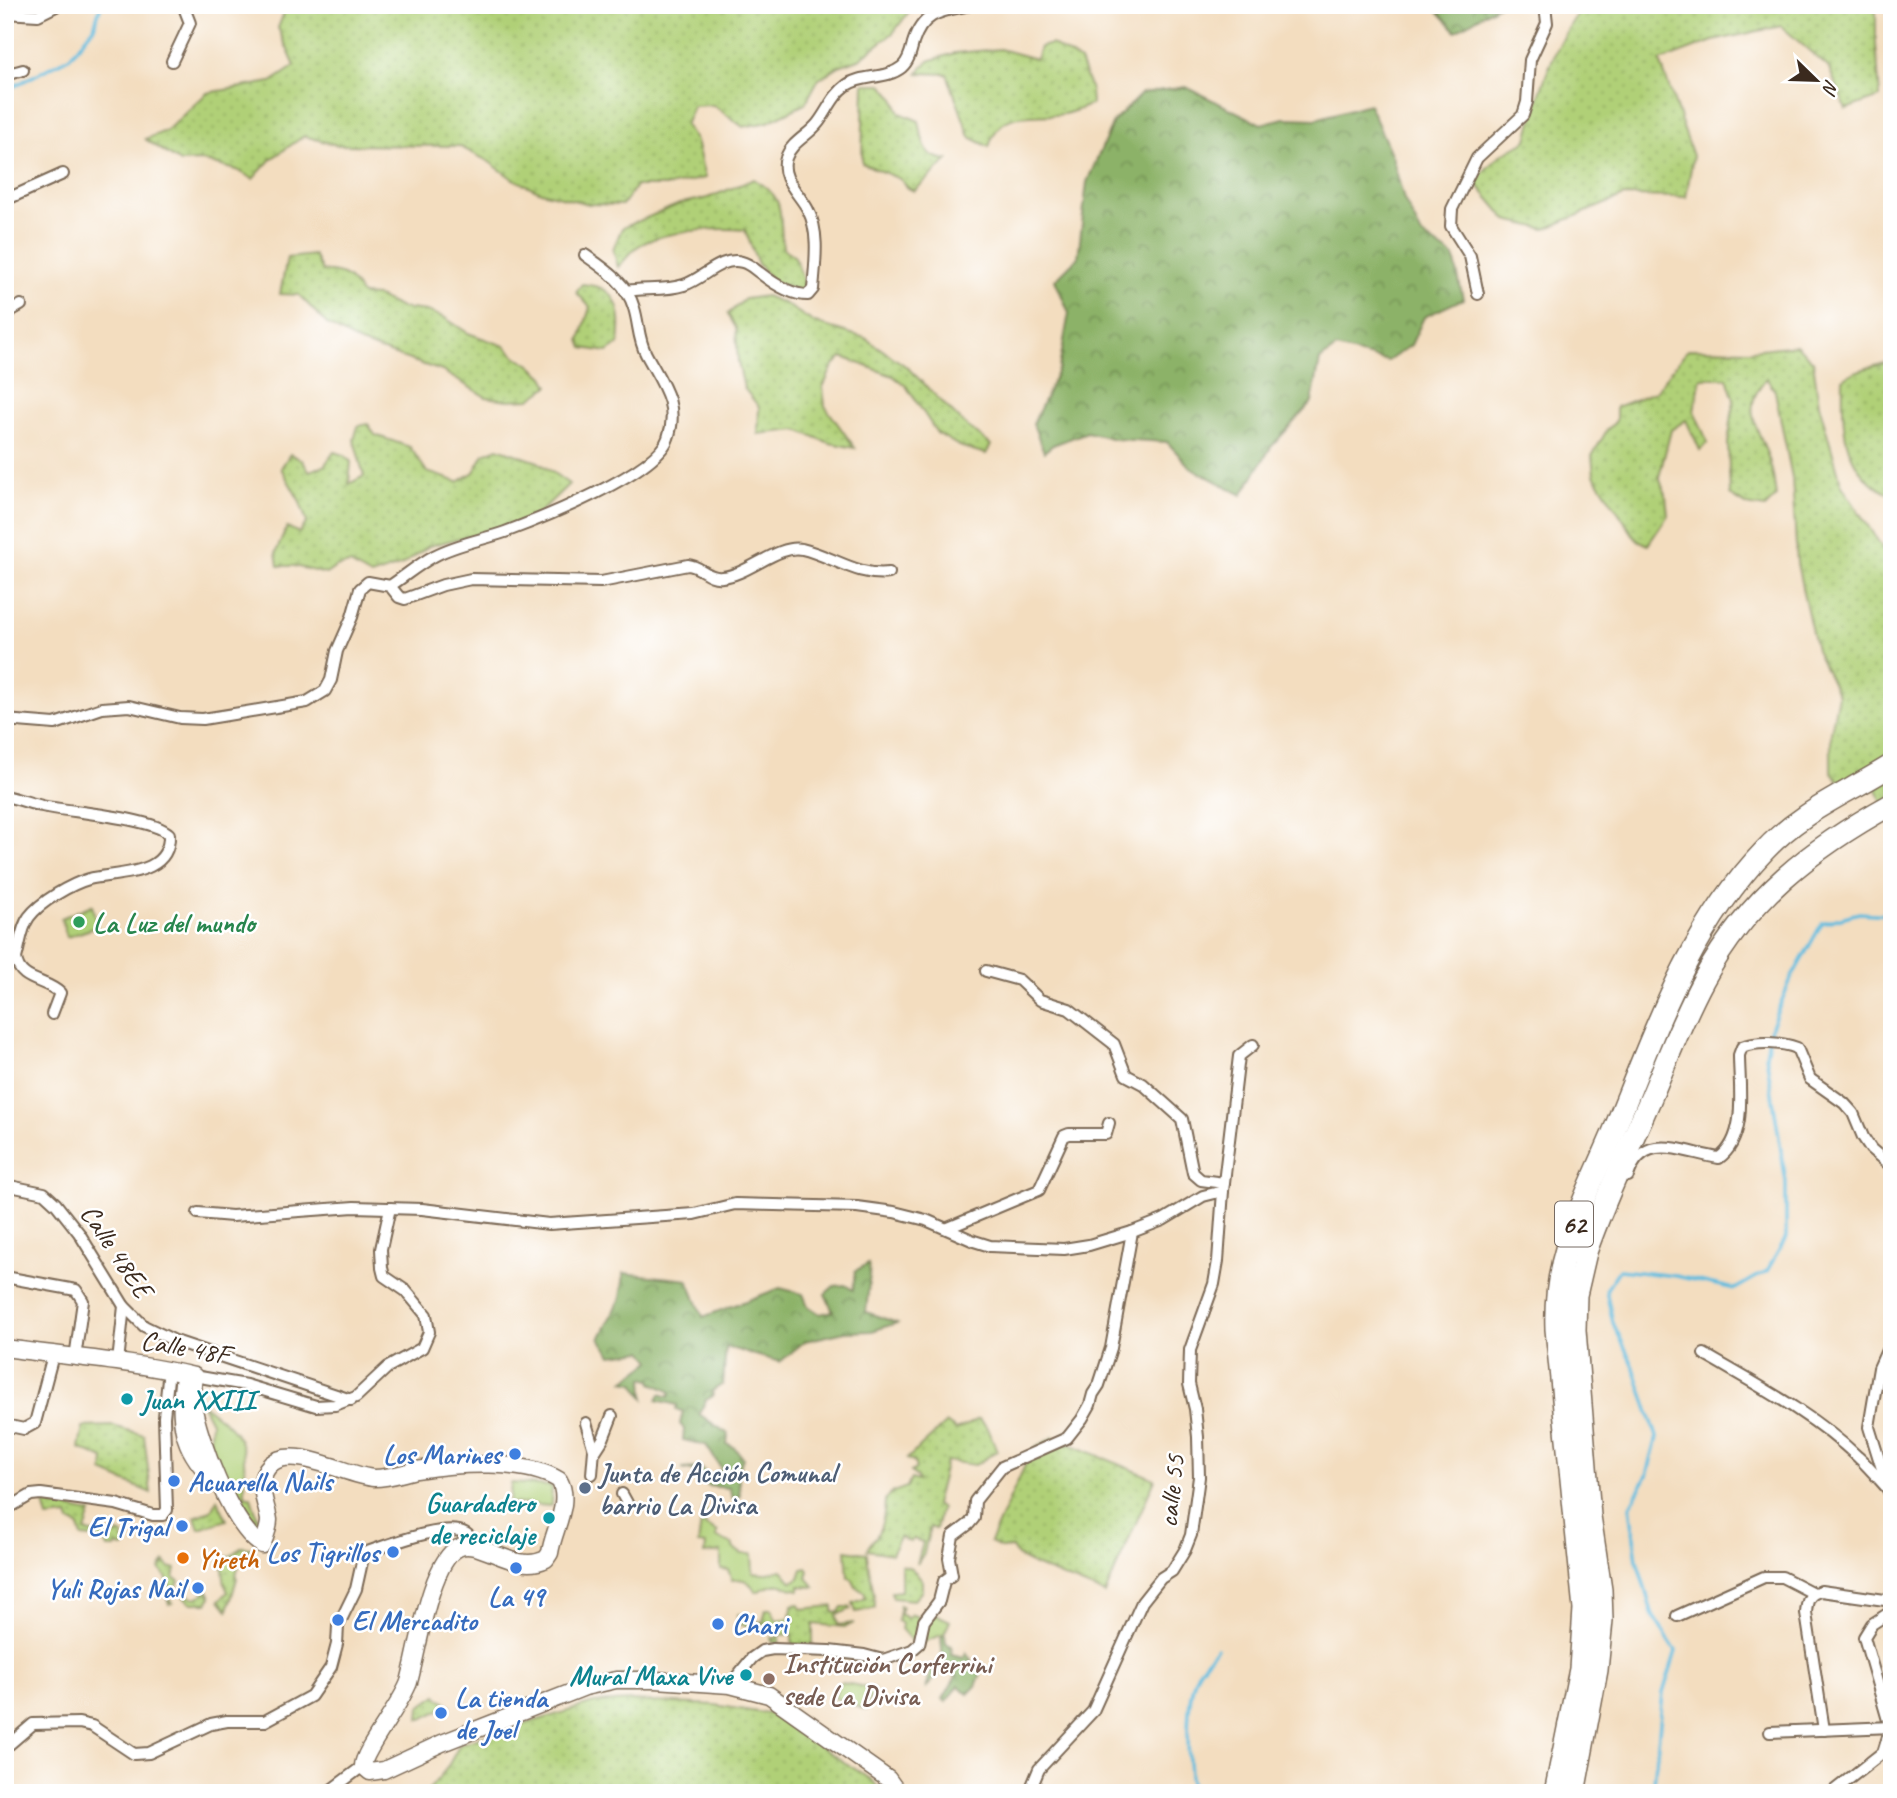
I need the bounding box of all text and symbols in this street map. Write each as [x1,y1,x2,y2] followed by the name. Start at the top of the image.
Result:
[1782,46,1852,116] north arrow
[1816,76,1844,99] text: N
[93,905,258,940] place label: La Luz del mundo
[71,914,87,930] marker: La Luz del mundo
[73,1197,163,1308] street label: Calle 48EE
[1555,1202,1593,1246] road number: 62
[138,1322,238,1373] street label: Calle 48F
[139,1382,261,1417] place label: Juan XXIII
[119,1391,135,1407] marker: Juan XXIII
[383,1437,504,1472] place label: Los Marines
[507,1446,523,1462] marker: Los Marines
[1150,1452,1192,1529] street label: calle 55
[597,1455,842,1522] place label: Junta de Acción Comunal barrio La Divisa
[188,1464,335,1499] place label: Acuarella Nails
[166,1473,182,1489] marker: Acuarella Nails
[577,1480,593,1496] marker: Junta de Acción Comunal barrio La Divisa
[425,1485,538,1552] place label: Guardadero de reciclaje
[88,1509,174,1544] place label: El Trigal
[541,1510,557,1526] marker: Guardadero de reciclaje
[174,1518,190,1534] marker: El Trigal
[266,1535,382,1570] place label: Los Tigrillos
[197,1541,259,1576] place label: Yireth
[385,1544,401,1560] marker: Los Tigrillos
[175,1550,191,1566] marker: Yireth
[508,1560,524,1576] marker: La 49
[47,1571,190,1606] place label: Yuli Rojas Nail
[488,1579,548,1614] place label: La 49
[190,1580,206,1596] marker: Yuli Rojas Nail
[352,1603,479,1638] place label: El Mercadito
[732,1607,790,1642] place label: Chari
[330,1612,346,1628] marker: El Mercadito
[710,1616,726,1632] marker: Chari
[783,1646,995,1713] place label: Institución Corferrini sede La Divisa
[569,1658,735,1693] place label: Mural Maxa Vive
[738,1667,754,1683] marker: Mural Maxa Vive
[761,1671,777,1687] marker: Institución Corferrini sede La Divisa
[455,1680,549,1747] place label: La tienda de Joel
[433,1705,449,1721] marker: La tienda de Joel

